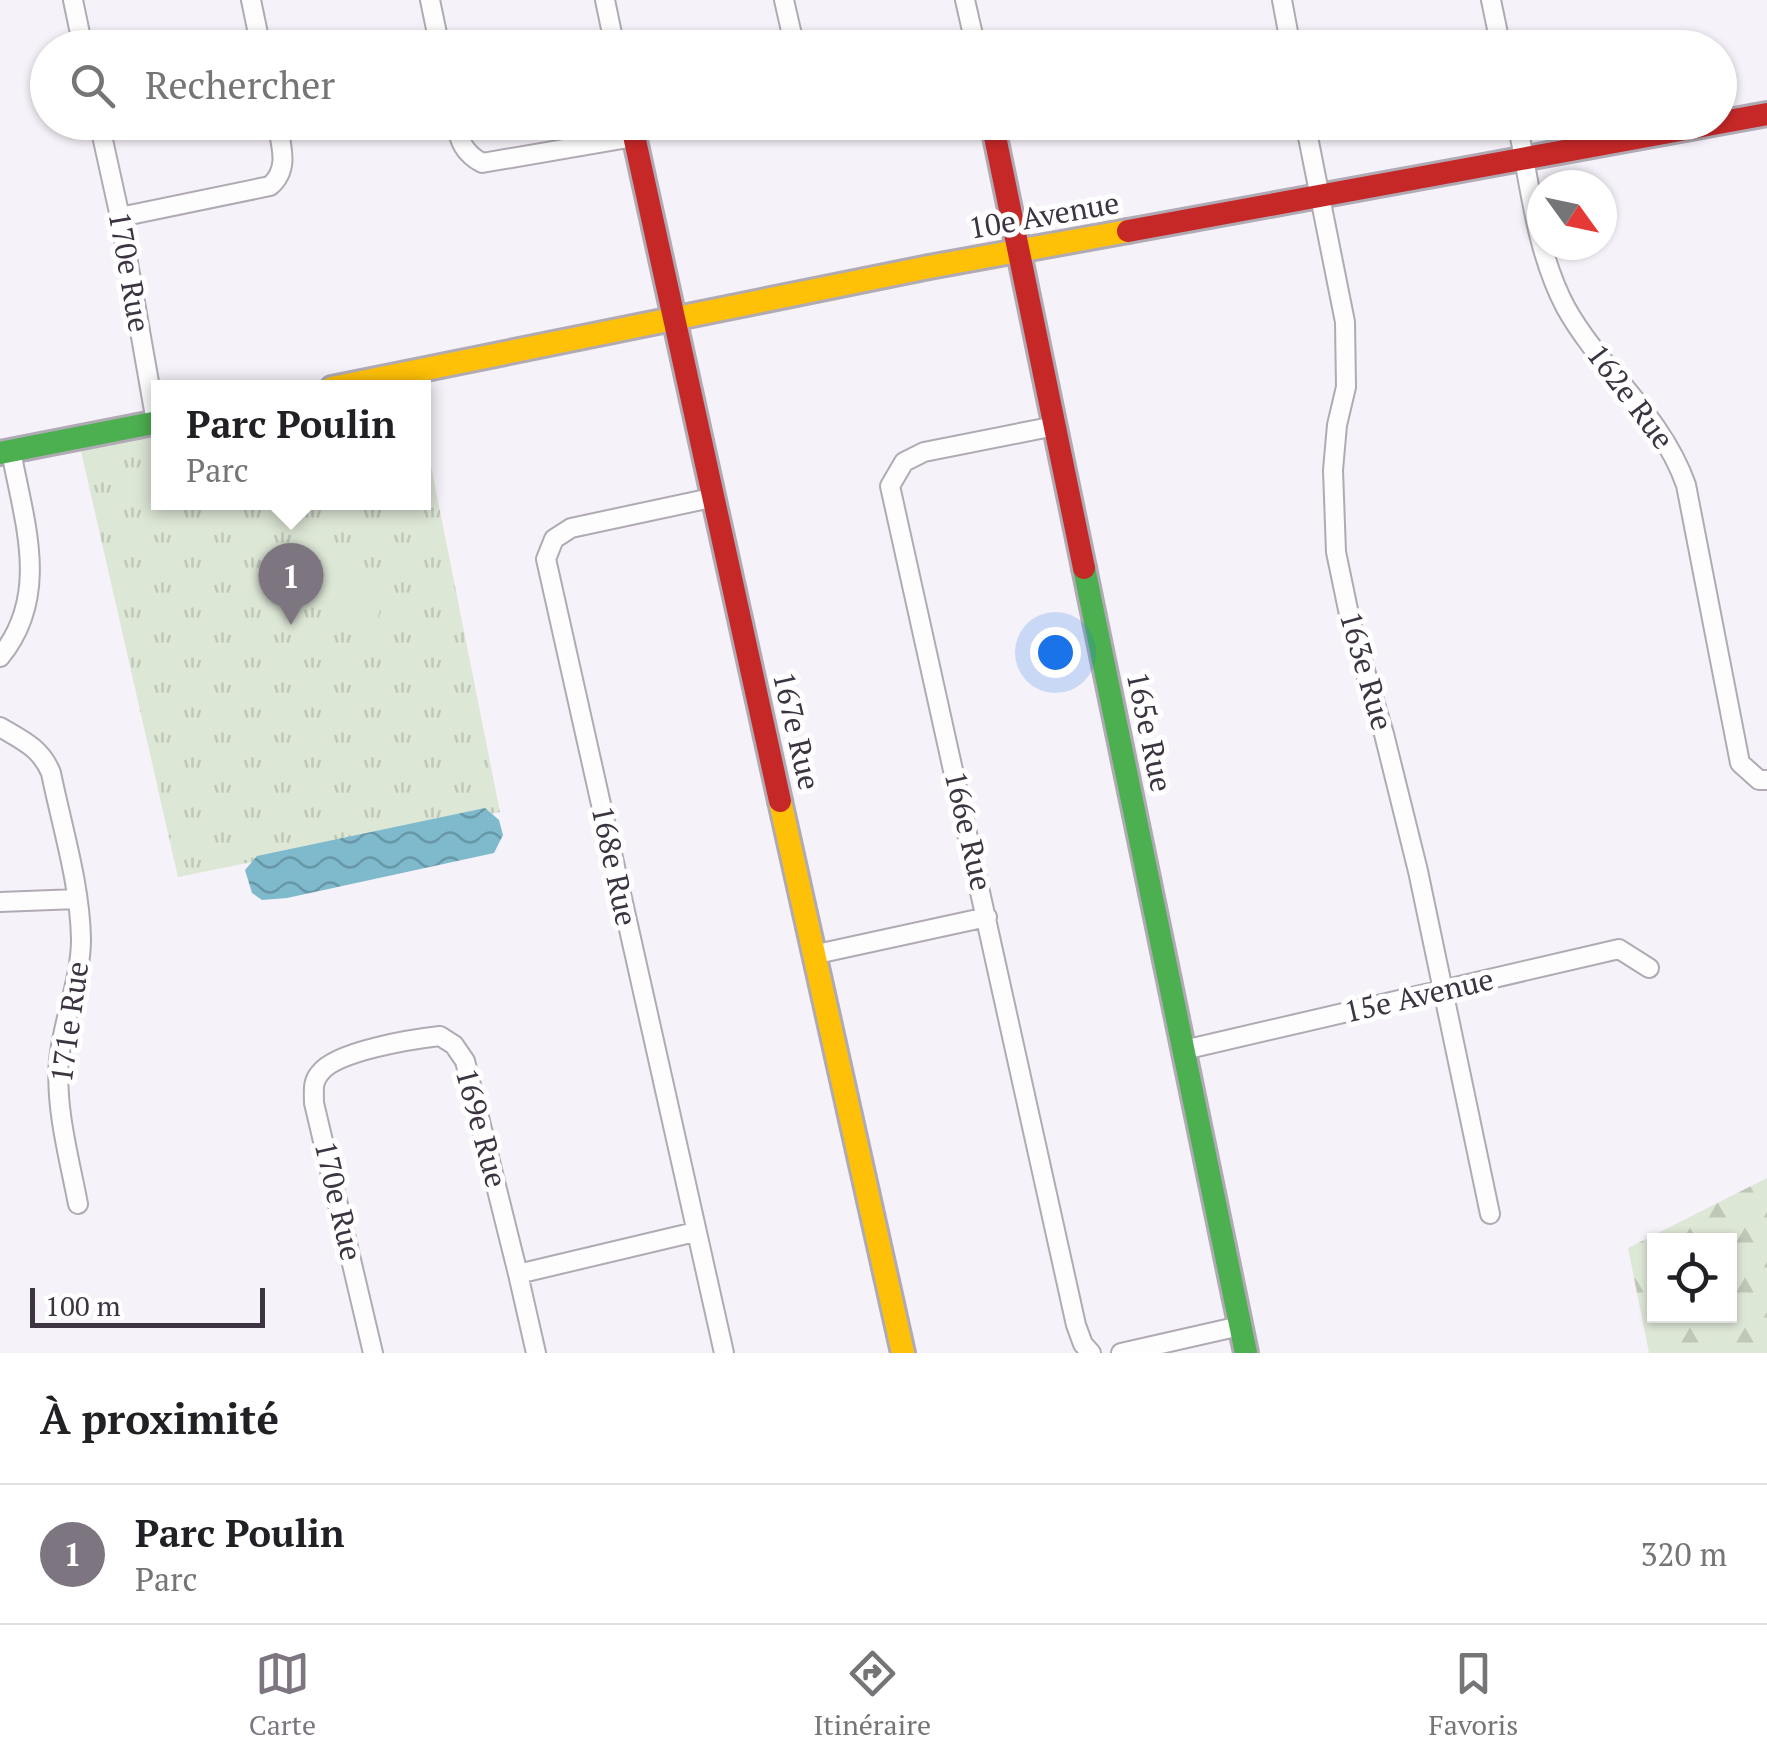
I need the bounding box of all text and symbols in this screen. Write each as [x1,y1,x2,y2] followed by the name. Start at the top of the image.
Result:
[30,30,1737,140] search box
[65,58,120,113] icon: search
[145,60,335,110] text: Rechercher
[1527,170,1617,260] north arrow
[966,182,1122,248] street label: 10e Avenue
[100,208,160,335] street label: 170e Rue
[1578,336,1683,457] street label: 162e Rue
[151,380,431,510] popup
[186,399,396,449] text: Parc Poulin
[186,449,249,491] text: Parc
[258,542,324,625] pin: 1
[1331,607,1403,735] street label: 163e Rue
[1030,627,1081,678] your location
[764,668,830,794] street label: 167e Rue
[1118,668,1182,796] street label: 165e Rue
[936,767,1002,895] street label: 166e Rue
[583,802,647,930] street label: 168e Rue
[1340,958,1497,1032] street label: 15e Avenue
[41,959,97,1085] street label: 171e Rue
[447,1064,517,1192] street label: 169e Rue
[306,1137,372,1265] street label: 170e Rue
[1647,1233,1737,1323] map controls
[1647,1233,1737,1323] button: locate
[30,1283,265,1328] scale bar
[45,1287,121,1324] text: 100 m
[40,1390,279,1446] text: À proximité
[135,1508,344,1558] text: Parc Poulin
[63,1533,82,1575] text: 1
[1640,1533,1727,1575] text: 320 m
[135,1558,197,1600] text: Parc
[249,1646,316,1743] tab: Carte
[813,1646,931,1743] tab: Itinéraire
[1428,1646,1518,1743] tab: Favoris

